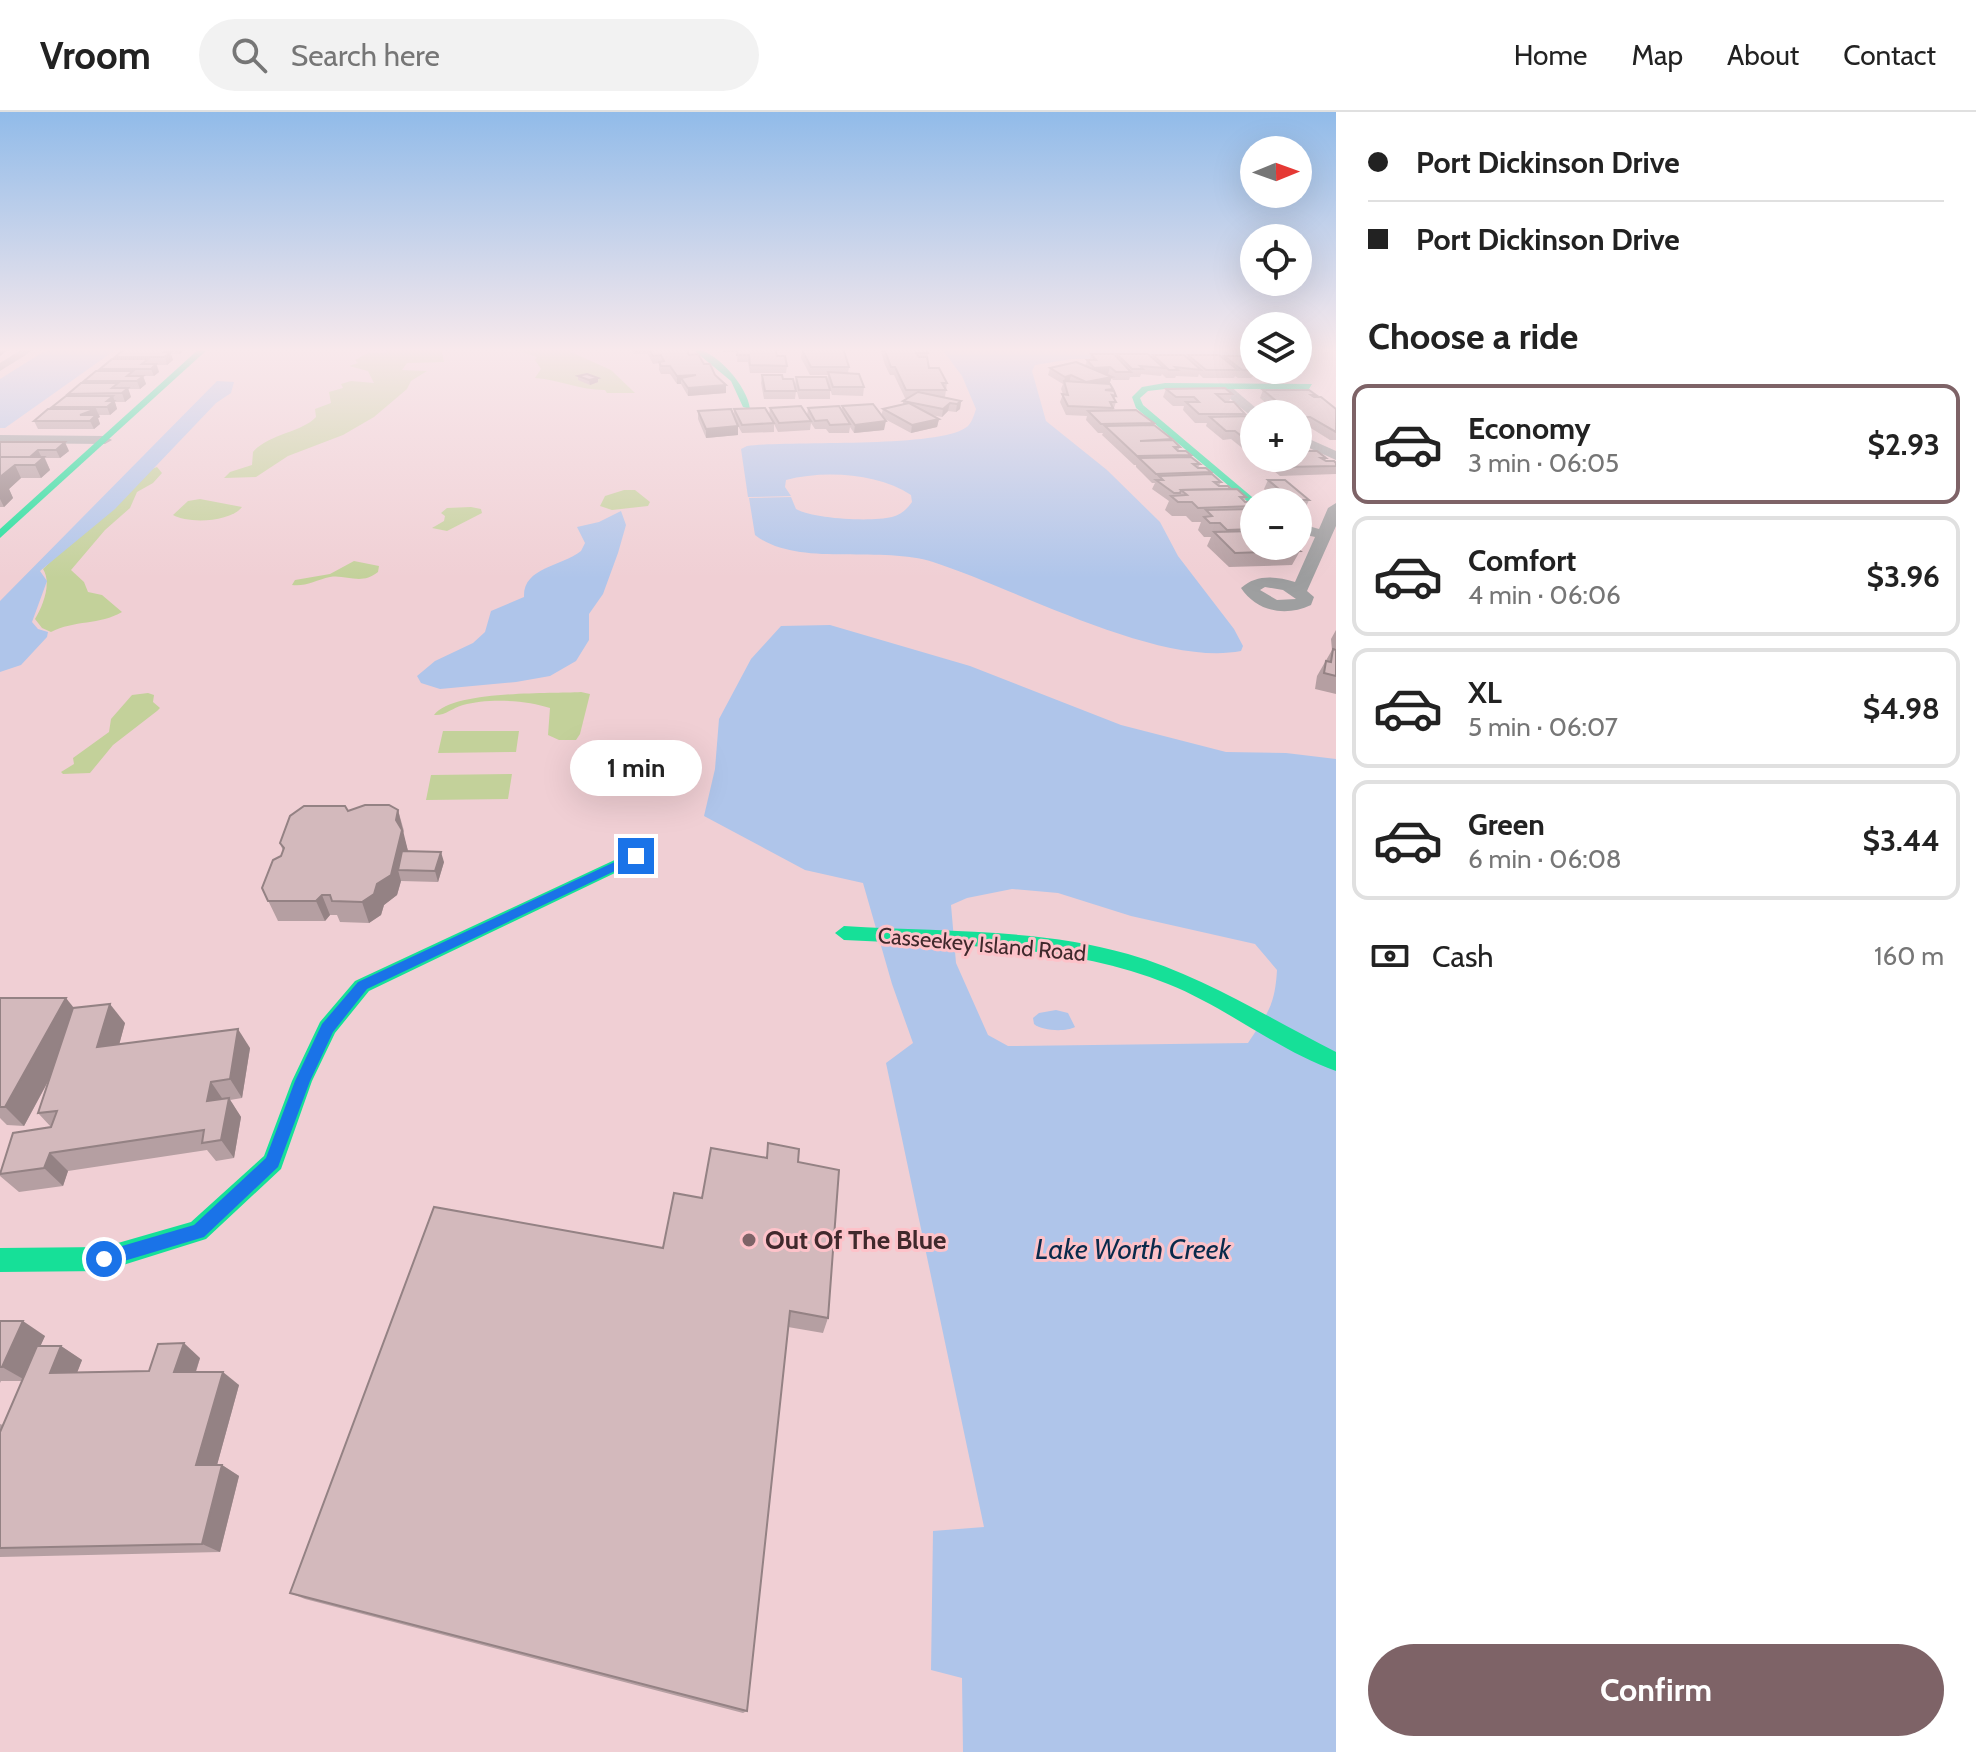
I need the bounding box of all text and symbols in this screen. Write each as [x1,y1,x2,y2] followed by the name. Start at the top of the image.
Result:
[199,19,759,91] search box
[40,32,151,79] text: Vroom
[227,33,271,77] icon: search
[291,37,440,74] text: Search here
[1514,38,1587,72] text: Home
[1631,38,1683,72] text: Map
[1727,38,1799,72] text: About
[1843,38,1936,72] text: Contact
[1240,136,1312,208] north arrow
[1240,136,1312,560] map controls
[1416,144,1680,181] text: Port Dickinson Drive
[1416,221,1680,258] text: Port Dickinson Drive
[1240,224,1312,296] button: locate
[1240,312,1312,384] button: layers
[1368,314,1578,358] text: Choose a ride
[1240,400,1312,472] button: +
[1372,408,1444,480] icon: car
[1468,410,1591,447] text: Economy
[1867,426,1940,463] text: $2.93
[1468,447,1619,479] text: 3 min · 06:05
[1240,488,1312,560] button: −
[1372,540,1444,612] icon: car
[1468,542,1576,579] text: Comfort
[1866,558,1940,595] text: $3.96
[1468,579,1621,611] text: 4 min · 06:06
[1372,672,1444,744] icon: car
[1468,674,1502,711] text: XL
[1863,690,1940,727] text: $4.98
[1468,711,1618,743] text: 5 min · 06:07
[570,740,702,796] callout: 1 min
[607,752,665,784] text: 1 min
[1372,804,1444,876] icon: car
[1468,806,1545,843] text: Green
[1863,822,1940,859] text: $3.44
[618,838,654,874] route end
[1468,843,1622,875] text: 6 min · 06:08
[877,922,1087,967] street label: Casseekey Island Road
[1368,934,1412,978] icon: cash
[1432,938,1494,975] text: Cash
[1874,940,1944,972] text: 160 m
[765,1224,947,1256] place label: Out Of The Blue
[740,1231,758,1249] marker: Out Of The Blue
[1035,1232,1232,1266] water label: Lake Worth Creek
[86,1241,122,1277] route start
[1368,1644,1944,1736] button: Confirm

